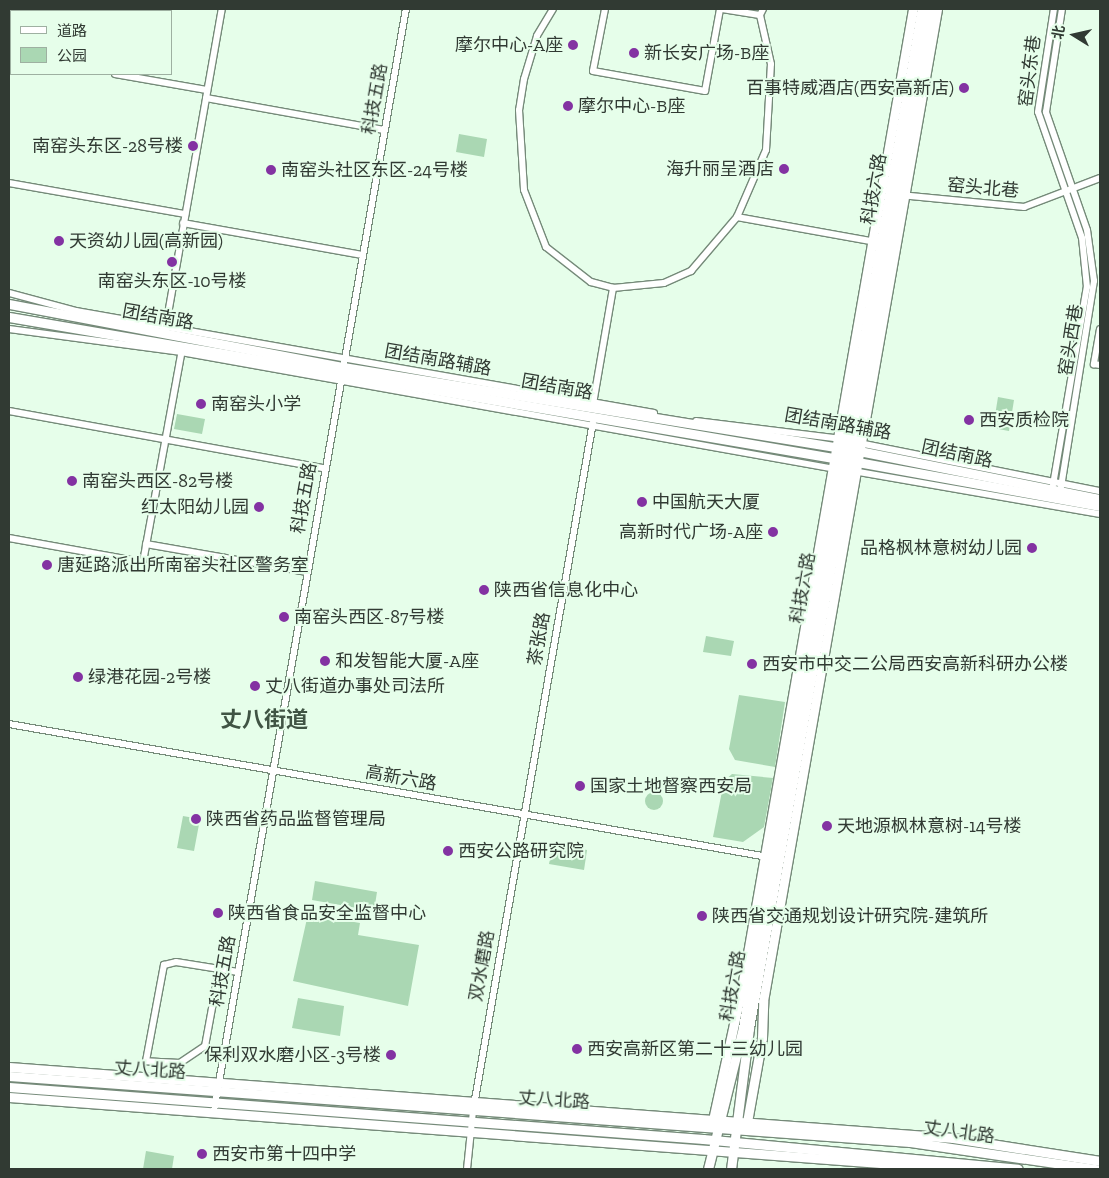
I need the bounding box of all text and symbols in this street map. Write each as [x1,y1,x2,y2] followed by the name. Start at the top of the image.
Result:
[10,10,172,75] legend
[1049,10,1099,60] north arrow
[57,22,87,40] text: 道路
[1049,24,1068,41] text: 北
[456,34,563,56] place label: 摩尔中心-A座
[1015,34,1045,108] street label: 窑头东巷
[567,39,579,51] marker: 摩尔中心-A座
[644,42,769,64] place label: 新长安广场-B座
[57,47,87,65] text: 公园
[628,47,640,59] marker: 新长安广场-B座
[358,62,392,136] street label: 科技五路
[746,77,954,99] place label: 百事特威酒店(西安高新店)
[958,82,970,94] marker: 百事特威酒店(西安高新店)
[578,95,685,117] place label: 摩尔中心-B座
[562,100,574,112] marker: 摩尔中心-B座
[32,135,183,157] place label: 南窑头东区-28号楼
[187,140,199,152] marker: 南窑头东区-28号楼
[857,152,891,226] street label: 科技六路
[666,158,774,180] place label: 海升丽呈酒店
[281,159,468,181] place label: 南窑头社区东区-24号楼
[778,163,790,175] marker: 海升丽呈酒店
[265,164,277,176] marker: 南窑头社区东区-24号楼
[946,174,1020,202] street label: 窑头北巷
[69,230,223,252] place label: 天资幼儿园(高新园)
[53,235,65,247] marker: 天资幼儿园(高新园)
[166,256,178,268] marker: 南窑头东区-10号楼
[97,270,247,292] place label: 南窑头东区-10号楼
[121,300,195,334] street label: 团结南路
[1055,303,1087,377] street label: 窑头西巷
[383,340,493,380] street label: 团结南路辅路
[520,370,594,404] street label: 团结南路
[211,393,301,415] place label: 南窑头小学
[195,398,207,410] marker: 南窑头小学
[783,404,893,444] street label: 团结南路辅路
[979,409,1069,431] place label: 西安质检院
[963,414,975,426] marker: 西安质检院
[920,436,994,472] street label: 团结南路
[287,461,321,535] street label: 科技五路
[82,470,233,492] place label: 南窑头西区-82号楼
[66,475,78,487] marker: 南窑头西区-82号楼
[652,491,760,513] place label: 中国航天大厦
[141,496,249,518] place label: 红太阳幼儿园
[636,496,648,508] marker: 中国航天大厦
[253,501,265,513] marker: 红太阳幼儿园
[620,521,763,543] place label: 高新时代广场-A座
[767,526,779,538] marker: 高新时代广场-A座
[860,537,1022,559] place label: 品格枫林意树幼儿园
[1026,542,1038,554] marker: 品格枫林意树幼儿园
[786,551,820,625] street label: 科技六路
[57,554,309,576] place label: 唐延路派出所南窑头社区警务室
[41,559,53,571] marker: 唐延路派出所南窑头社区警务室
[494,579,638,601] place label: 陕西省信息化中心
[478,584,490,596] marker: 陕西省信息化中心
[294,606,444,628] place label: 南窑头西区-87号楼
[278,611,290,623] marker: 南窑头西区-87号楼
[524,611,554,667] street label: 茶张路
[335,650,478,672] place label: 和发智能大厦-A座
[762,653,1068,675] place label: 西安市中交二公局西安高新科研办公楼
[319,655,331,667] marker: 和发智能大厦-A座
[746,658,758,670] marker: 西安市中交二公局西安高新科研办公楼
[88,666,211,688] place label: 绿港花园-2号楼
[72,671,84,683] marker: 绿港花园-2号楼
[265,675,445,697] place label: 丈八街道办事处司法所
[249,680,261,692] marker: 丈八街道办事处司法所
[220,707,308,733] district label: 丈八街道
[364,761,438,795] street label: 高新六路
[590,775,752,797] place label: 国家土地督察西安局
[574,780,586,792] marker: 国家土地督察西安局
[206,808,386,830] place label: 陕西省药品监督管理局
[190,813,202,825] marker: 陕西省药品监督管理局
[837,815,1022,837] place label: 天地源枫林意树-14号楼
[821,820,833,832] marker: 天地源枫林意树-14号楼
[458,840,584,862] place label: 西安公路研究院
[442,845,454,857] marker: 西安公路研究院
[228,902,426,924] place label: 陕西省食品安全监督中心
[712,905,988,927] place label: 陕西省交通规划设计研究院-建筑所
[212,907,224,919] marker: 陕西省食品安全监督中心
[696,910,708,922] marker: 陕西省交通规划设计研究院-建筑所
[465,929,499,1003] street label: 双水磨路
[206,934,240,1008] street label: 科技五路
[716,949,750,1023] street label: 科技六路
[587,1038,803,1060] place label: 西安高新区第二十三幼儿园
[571,1043,583,1055] marker: 西安高新区第二十三幼儿园
[204,1044,381,1066] place label: 保利双水磨小区-3号楼
[385,1049,397,1061] marker: 保利双水磨小区-3号楼
[113,1057,187,1083] street label: 丈八北路
[517,1087,591,1113] street label: 丈八北路
[922,1116,996,1148] street label: 丈八北路
[212,1143,356,1165] place label: 西安市第十四中学
[196,1148,208,1160] marker: 西安市第十四中学

